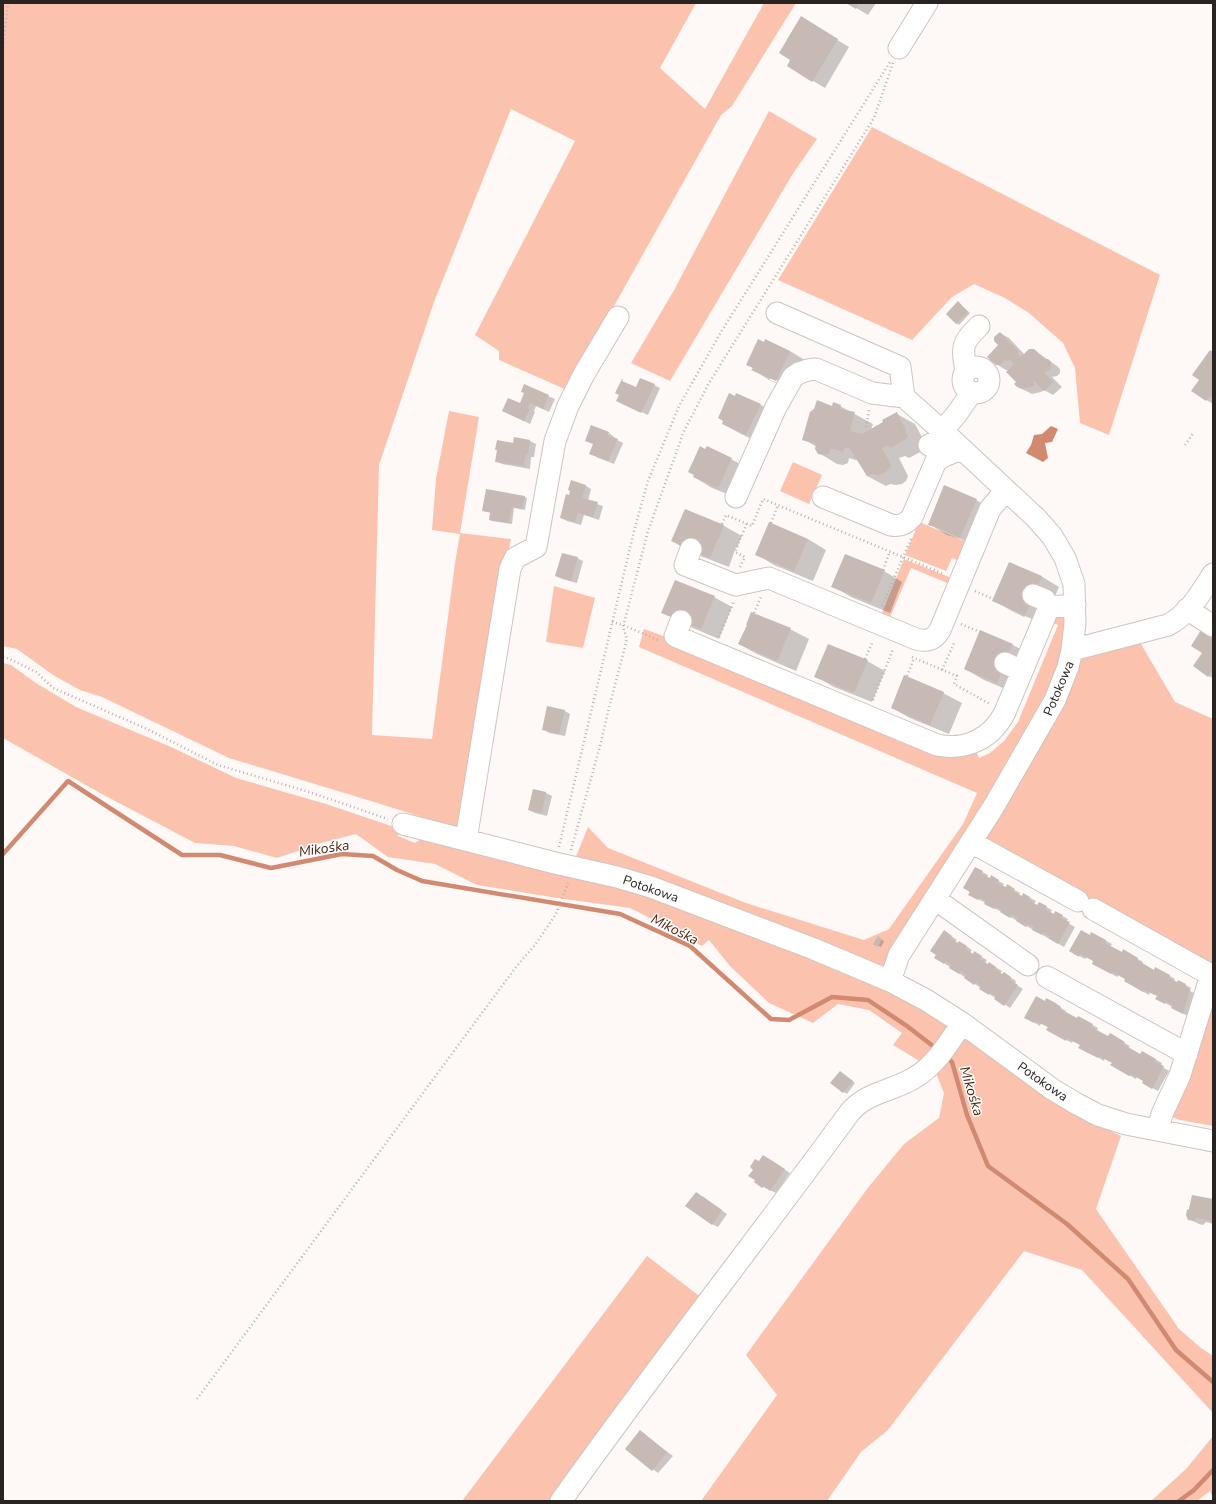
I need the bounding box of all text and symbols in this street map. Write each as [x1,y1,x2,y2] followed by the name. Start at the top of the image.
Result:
[1039,658,1079,719] street label: Potokowa
[298,836,351,861] water label: Mikośka
[620,871,681,907] street label: Potokowa
[648,909,702,949] water label: Mikośka
[1014,1058,1071,1106] street label: Potokowa
[955,1064,988,1118] water label: Mikośka

